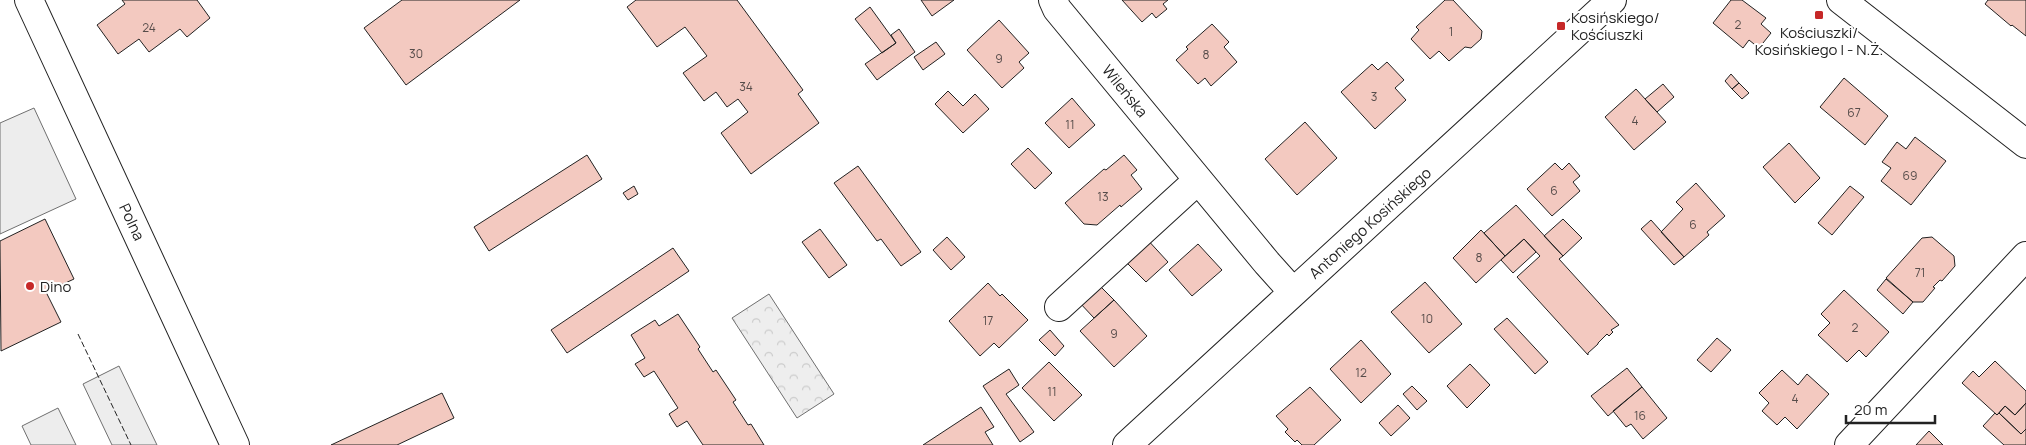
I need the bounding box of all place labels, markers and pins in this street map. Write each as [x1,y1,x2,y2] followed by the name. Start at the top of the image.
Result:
[1571,7,1660,45] place label: Kosińskiego/ Kościuszki
[1813,9,1825,21] marker: Kościuszki/ Kosińskiego I - N.Ż.
[1555,20,1567,32] marker: Kosińskiego/ Kościuszki
[1755,22,1883,60] place label: Kościuszki/ Kosińskiego I - N.Ż.
[40,276,71,297] place label: Dino
[24,280,36,292] marker: Dino

